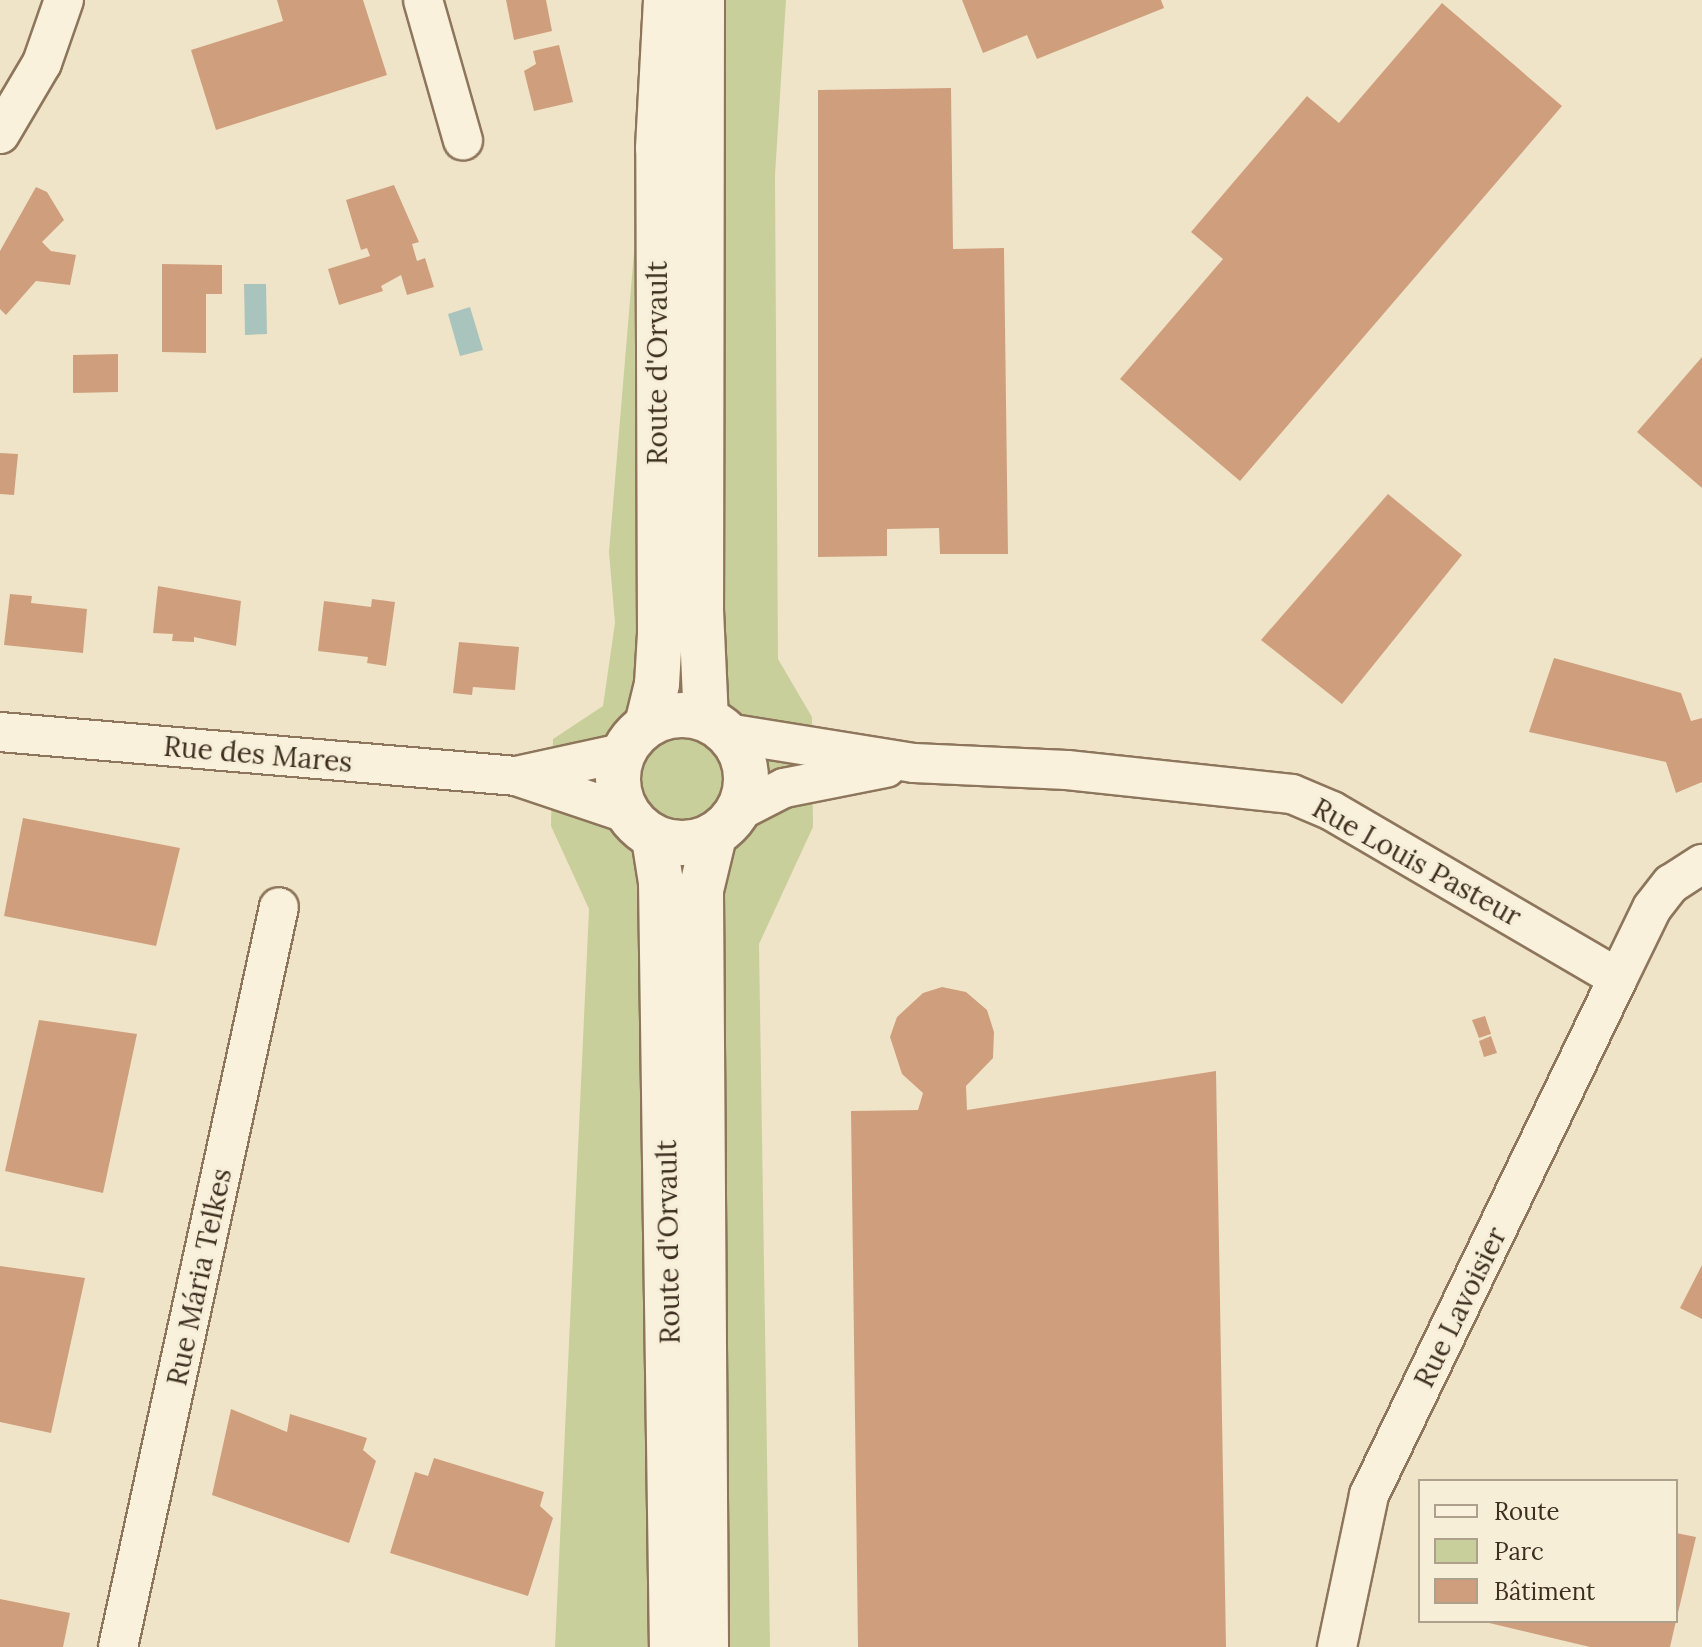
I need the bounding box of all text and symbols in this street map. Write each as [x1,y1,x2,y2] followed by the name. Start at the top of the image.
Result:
[640,261,674,465] street label: Route d'Orvault
[162,729,354,779] street label: Rue des Mares
[1307,791,1527,933] street label: Rue Louis Pasteur
[649,1140,687,1344] street label: Route d'Orvault
[160,1165,238,1389] street label: Rue Mária Telkes
[1407,1221,1513,1393] street label: Rue Lavoisier
[1418,1479,1678,1623] legend
[1494,1496,1560,1527] text: Route
[1494,1536,1544,1567] text: Parc
[1494,1576,1595,1607] text: Bâtiment

